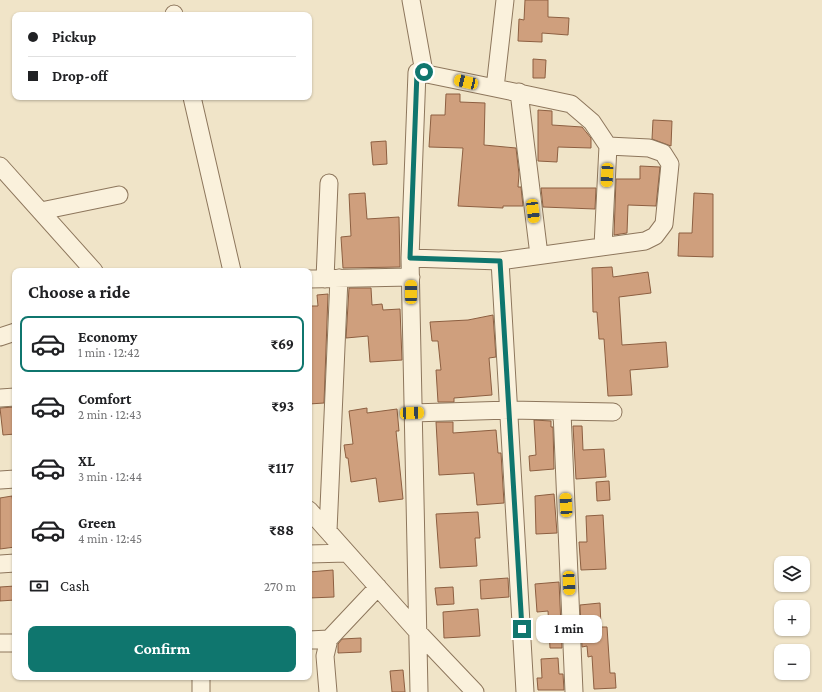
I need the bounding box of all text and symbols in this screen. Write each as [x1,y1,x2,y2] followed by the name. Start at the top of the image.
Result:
[52,29,96,45] text: Pickup
[415,63,433,81] route start
[52,68,108,84] text: Drop-off
[453,73,479,91] car
[600,163,614,187] car
[526,198,540,224] car
[405,280,417,304] car
[28,282,130,302] text: Choose a ride
[30,326,66,362] icon: car
[78,329,137,345] text: Economy
[270,336,294,352] text: ₹69
[78,345,140,360] text: 1 min · 12:42
[30,388,66,424] icon: car
[78,391,132,407] text: Comfort
[271,398,294,414] text: ₹93
[78,407,142,422] text: 2 min · 12:43
[400,407,424,419] car
[30,450,66,486] icon: car
[78,453,95,469] text: XL
[268,460,294,476] text: ₹117
[78,469,142,484] text: 3 min · 12:44
[559,493,573,517] car
[30,512,66,548] icon: car
[78,515,116,531] text: Green
[269,522,294,538] text: ₹88
[78,531,142,546] text: 4 min · 12:45
[774,556,810,680] map controls
[774,556,810,592] button: layers
[562,571,576,595] car
[28,575,50,597] icon: cash
[60,578,90,594] text: Cash
[264,579,296,594] text: 270 m
[774,600,810,636] button: +
[536,615,602,643] callout: 1 min
[513,620,531,638] route end
[554,621,584,636] text: 1 min
[28,626,296,672] button: Confirm
[774,644,810,680] button: −

